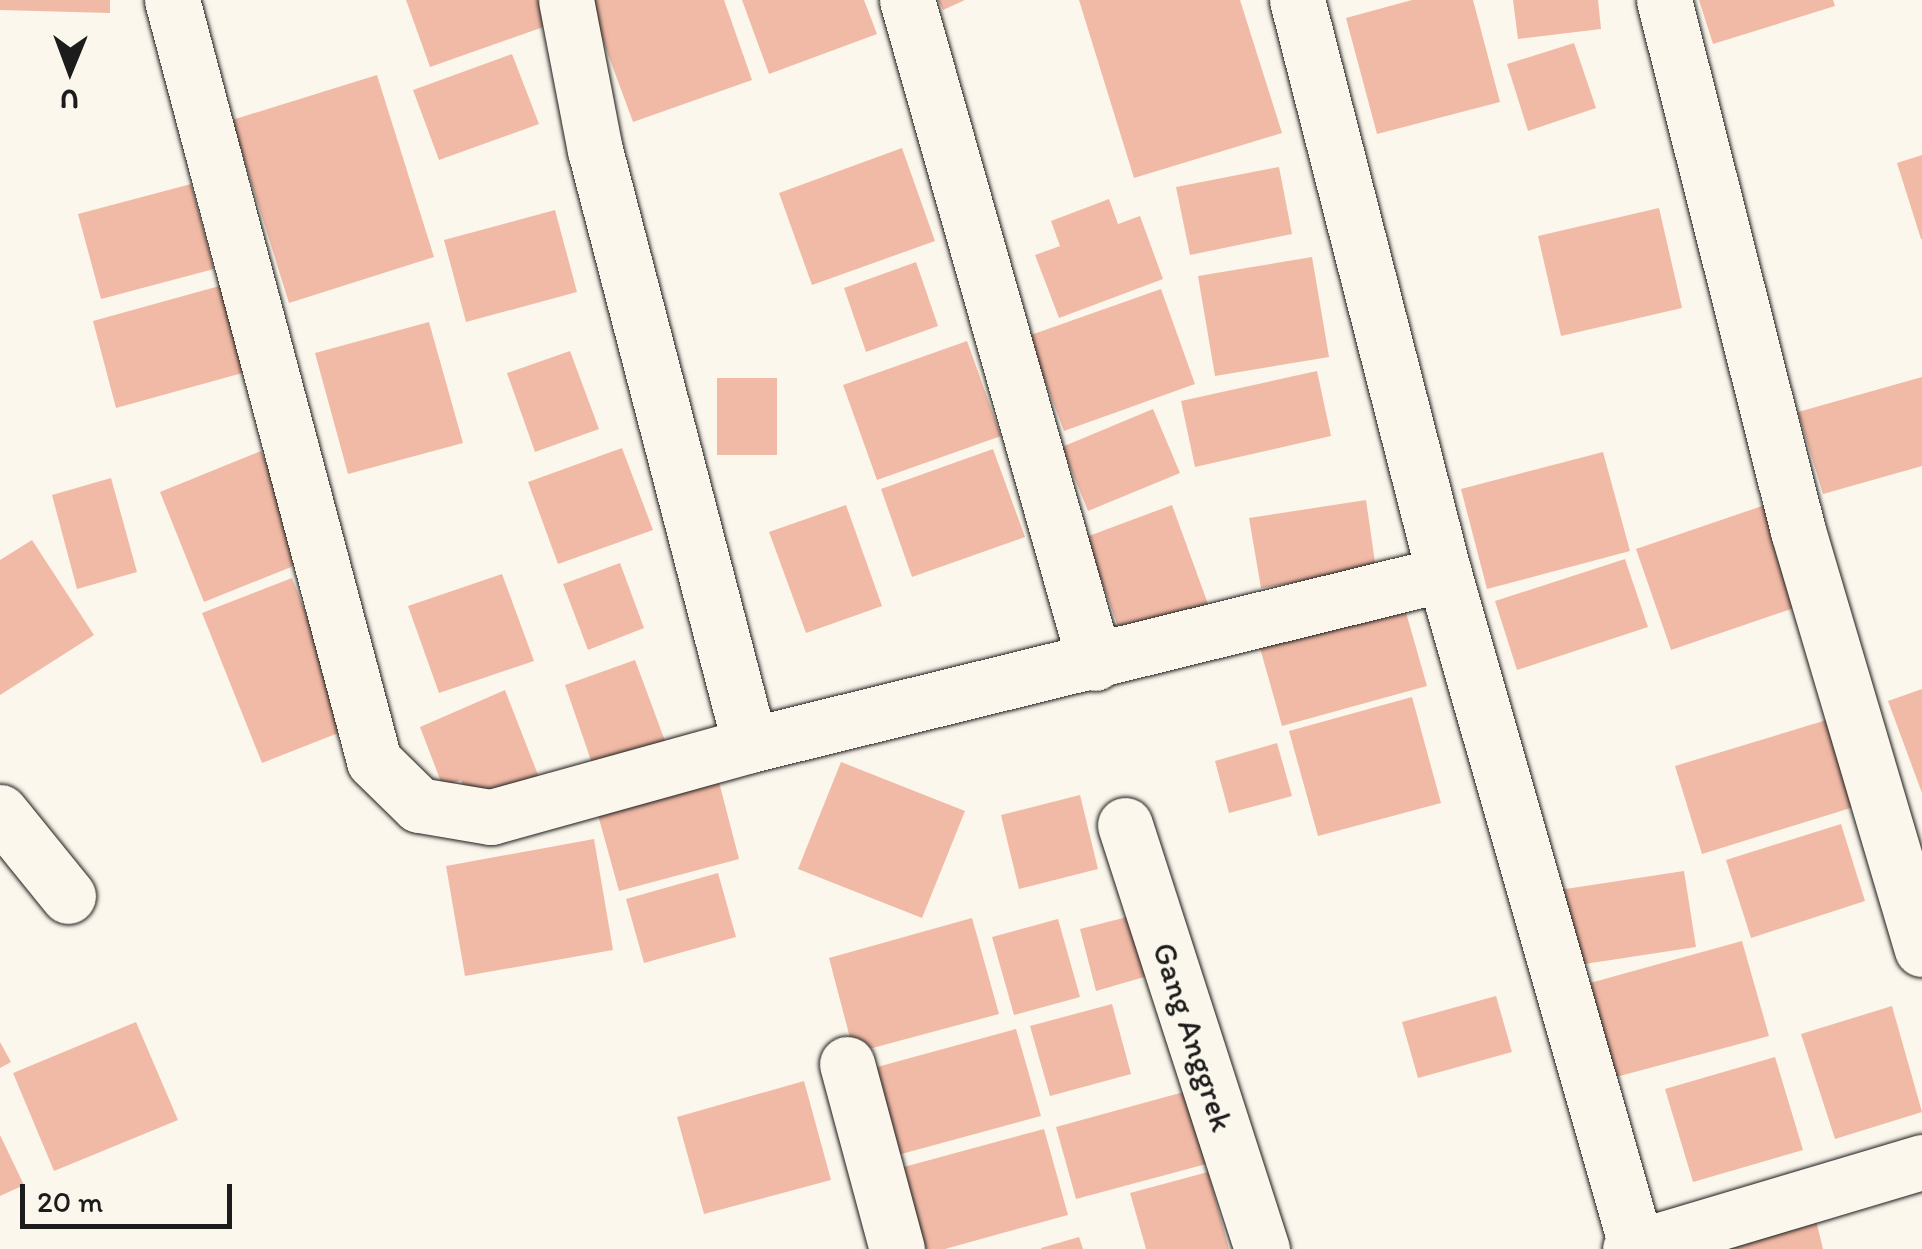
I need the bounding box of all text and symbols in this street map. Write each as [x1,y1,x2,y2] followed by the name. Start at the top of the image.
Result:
[20,20,120,120] north arrow
[60,83,79,117] text: U
[1144,938,1242,1136] street label: Gang Anggrek
[25,1164,238,1226] scale bar
[37,1183,103,1220] text: 20 m

